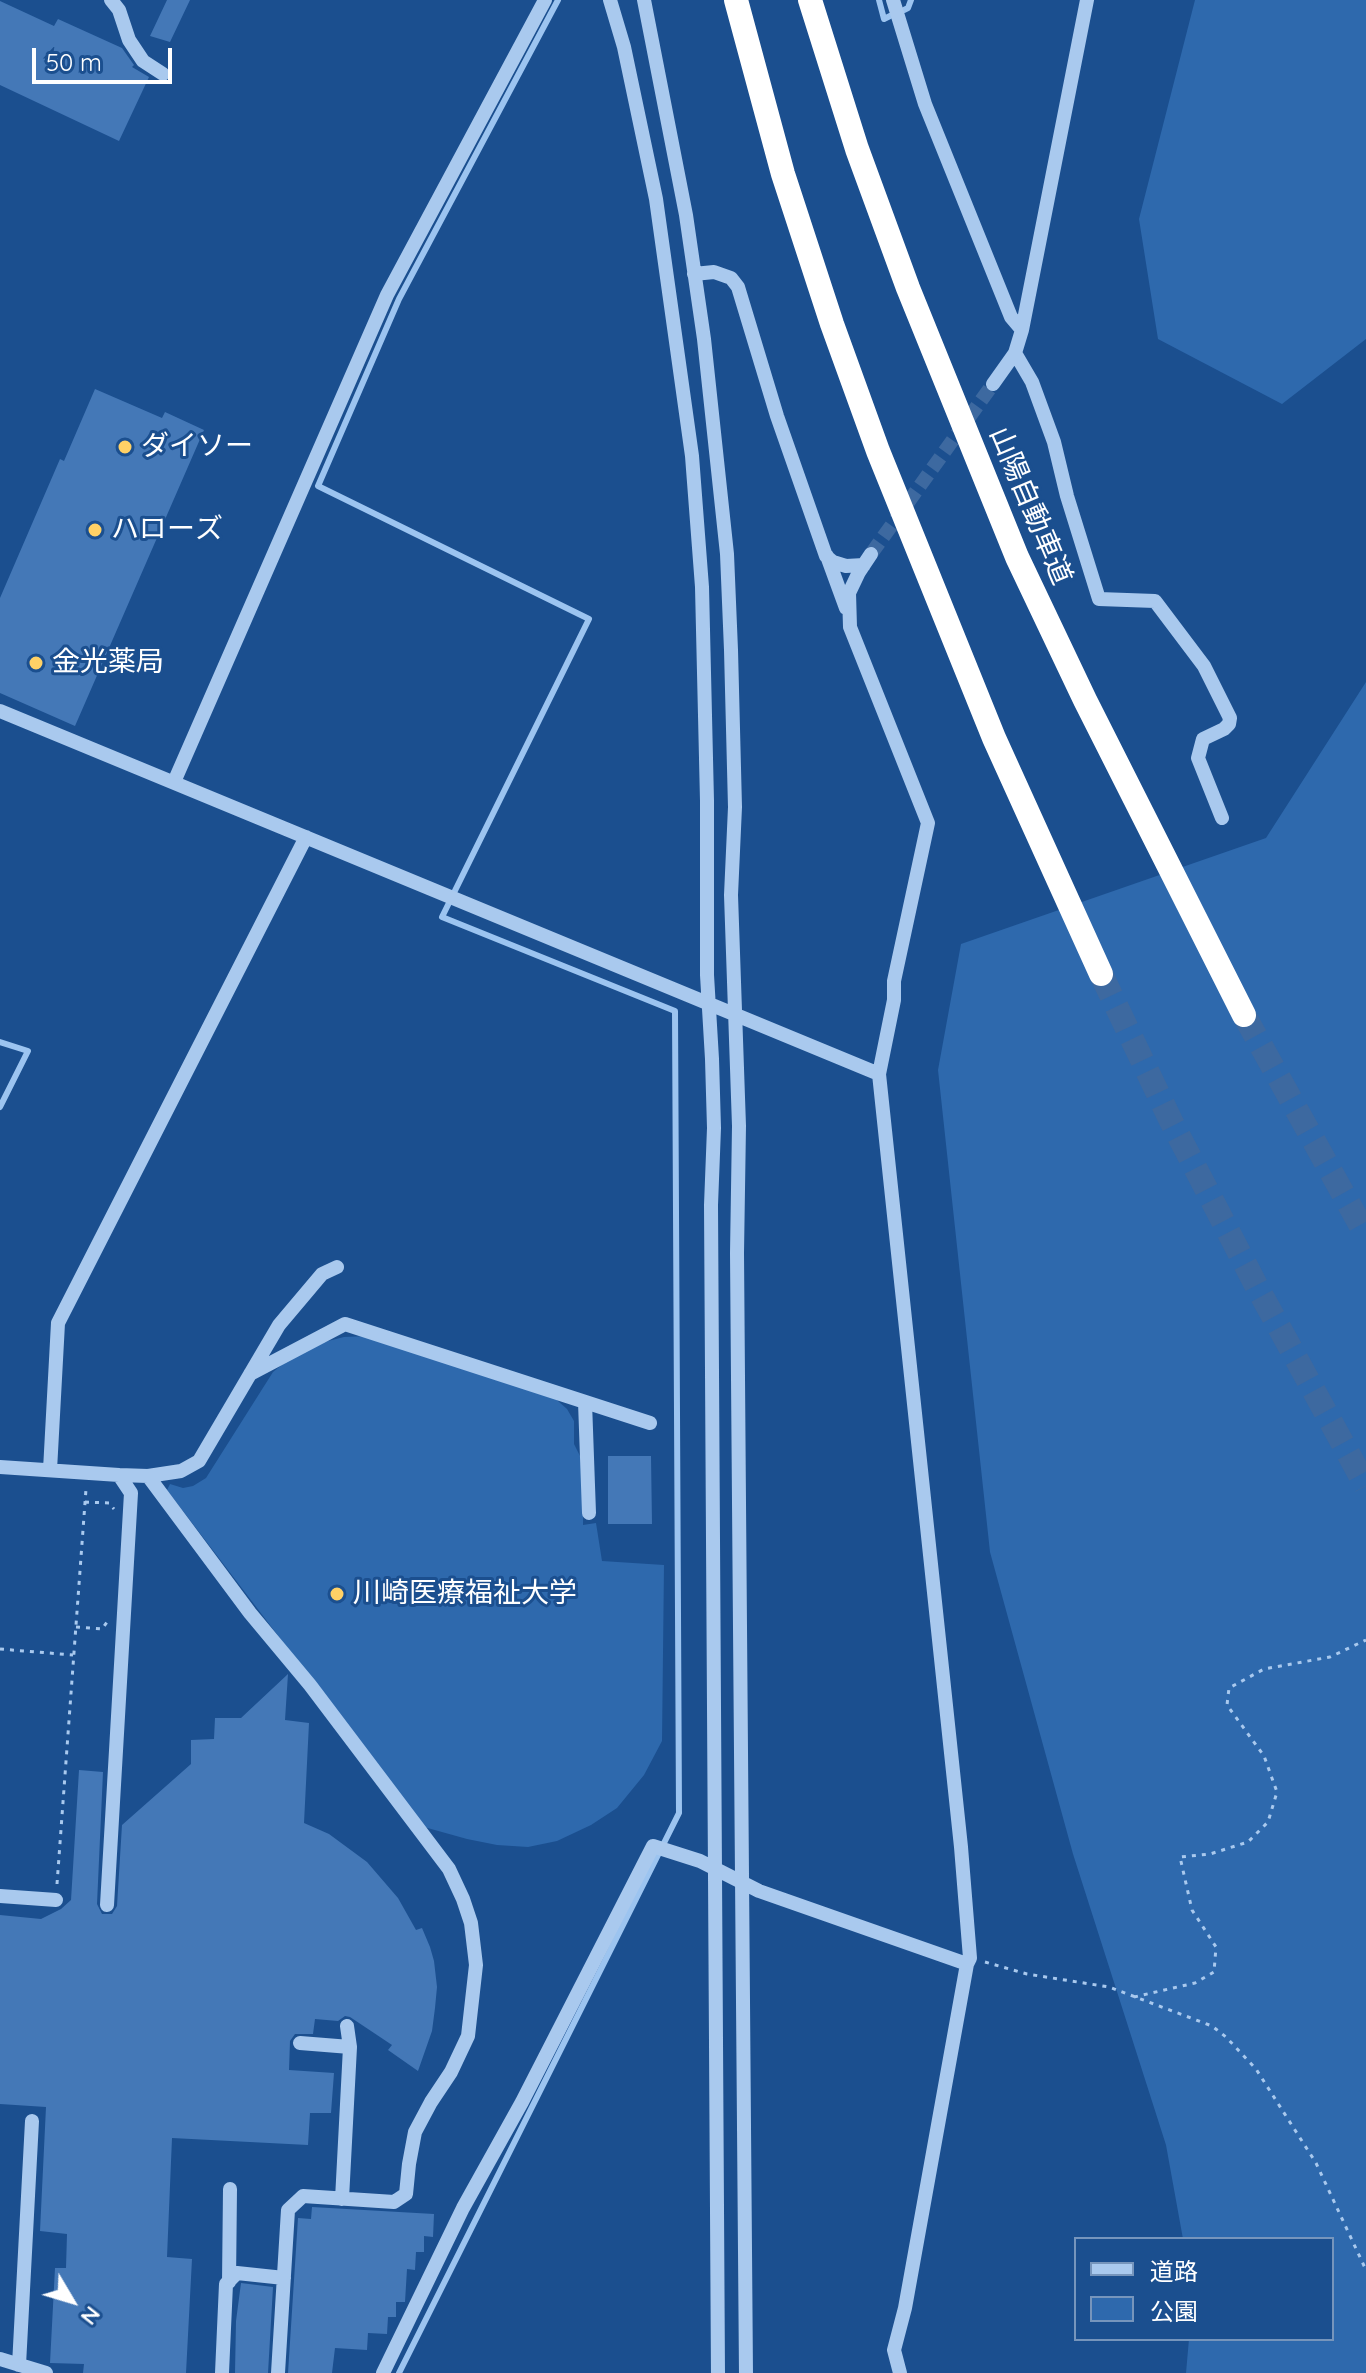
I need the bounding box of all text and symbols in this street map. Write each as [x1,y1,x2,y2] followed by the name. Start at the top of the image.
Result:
[36,32,176,82] scale bar
[46,47,102,77] text: 50 m
[982,422,1078,590] street label: 山陽自動車道
[141,430,253,464] place label: ダイソー
[116,438,134,456] marker: ダイソー
[111,513,223,547] place label: ハローズ
[86,521,104,539] marker: ハローズ
[52,646,164,680] place label: 金光薬局
[27,654,45,672] marker: 金光薬局
[353,1577,577,1611] place label: 川崎医療福祉大学
[328,1585,346,1603] marker: 川崎医療福祉大学
[1074,2237,1334,2341] legend
[1150,2256,1198,2286] text: 道路
[32,2261,112,2341] north arrow
[1150,2296,1198,2326] text: 公園
[75,2301,107,2331] text: N

